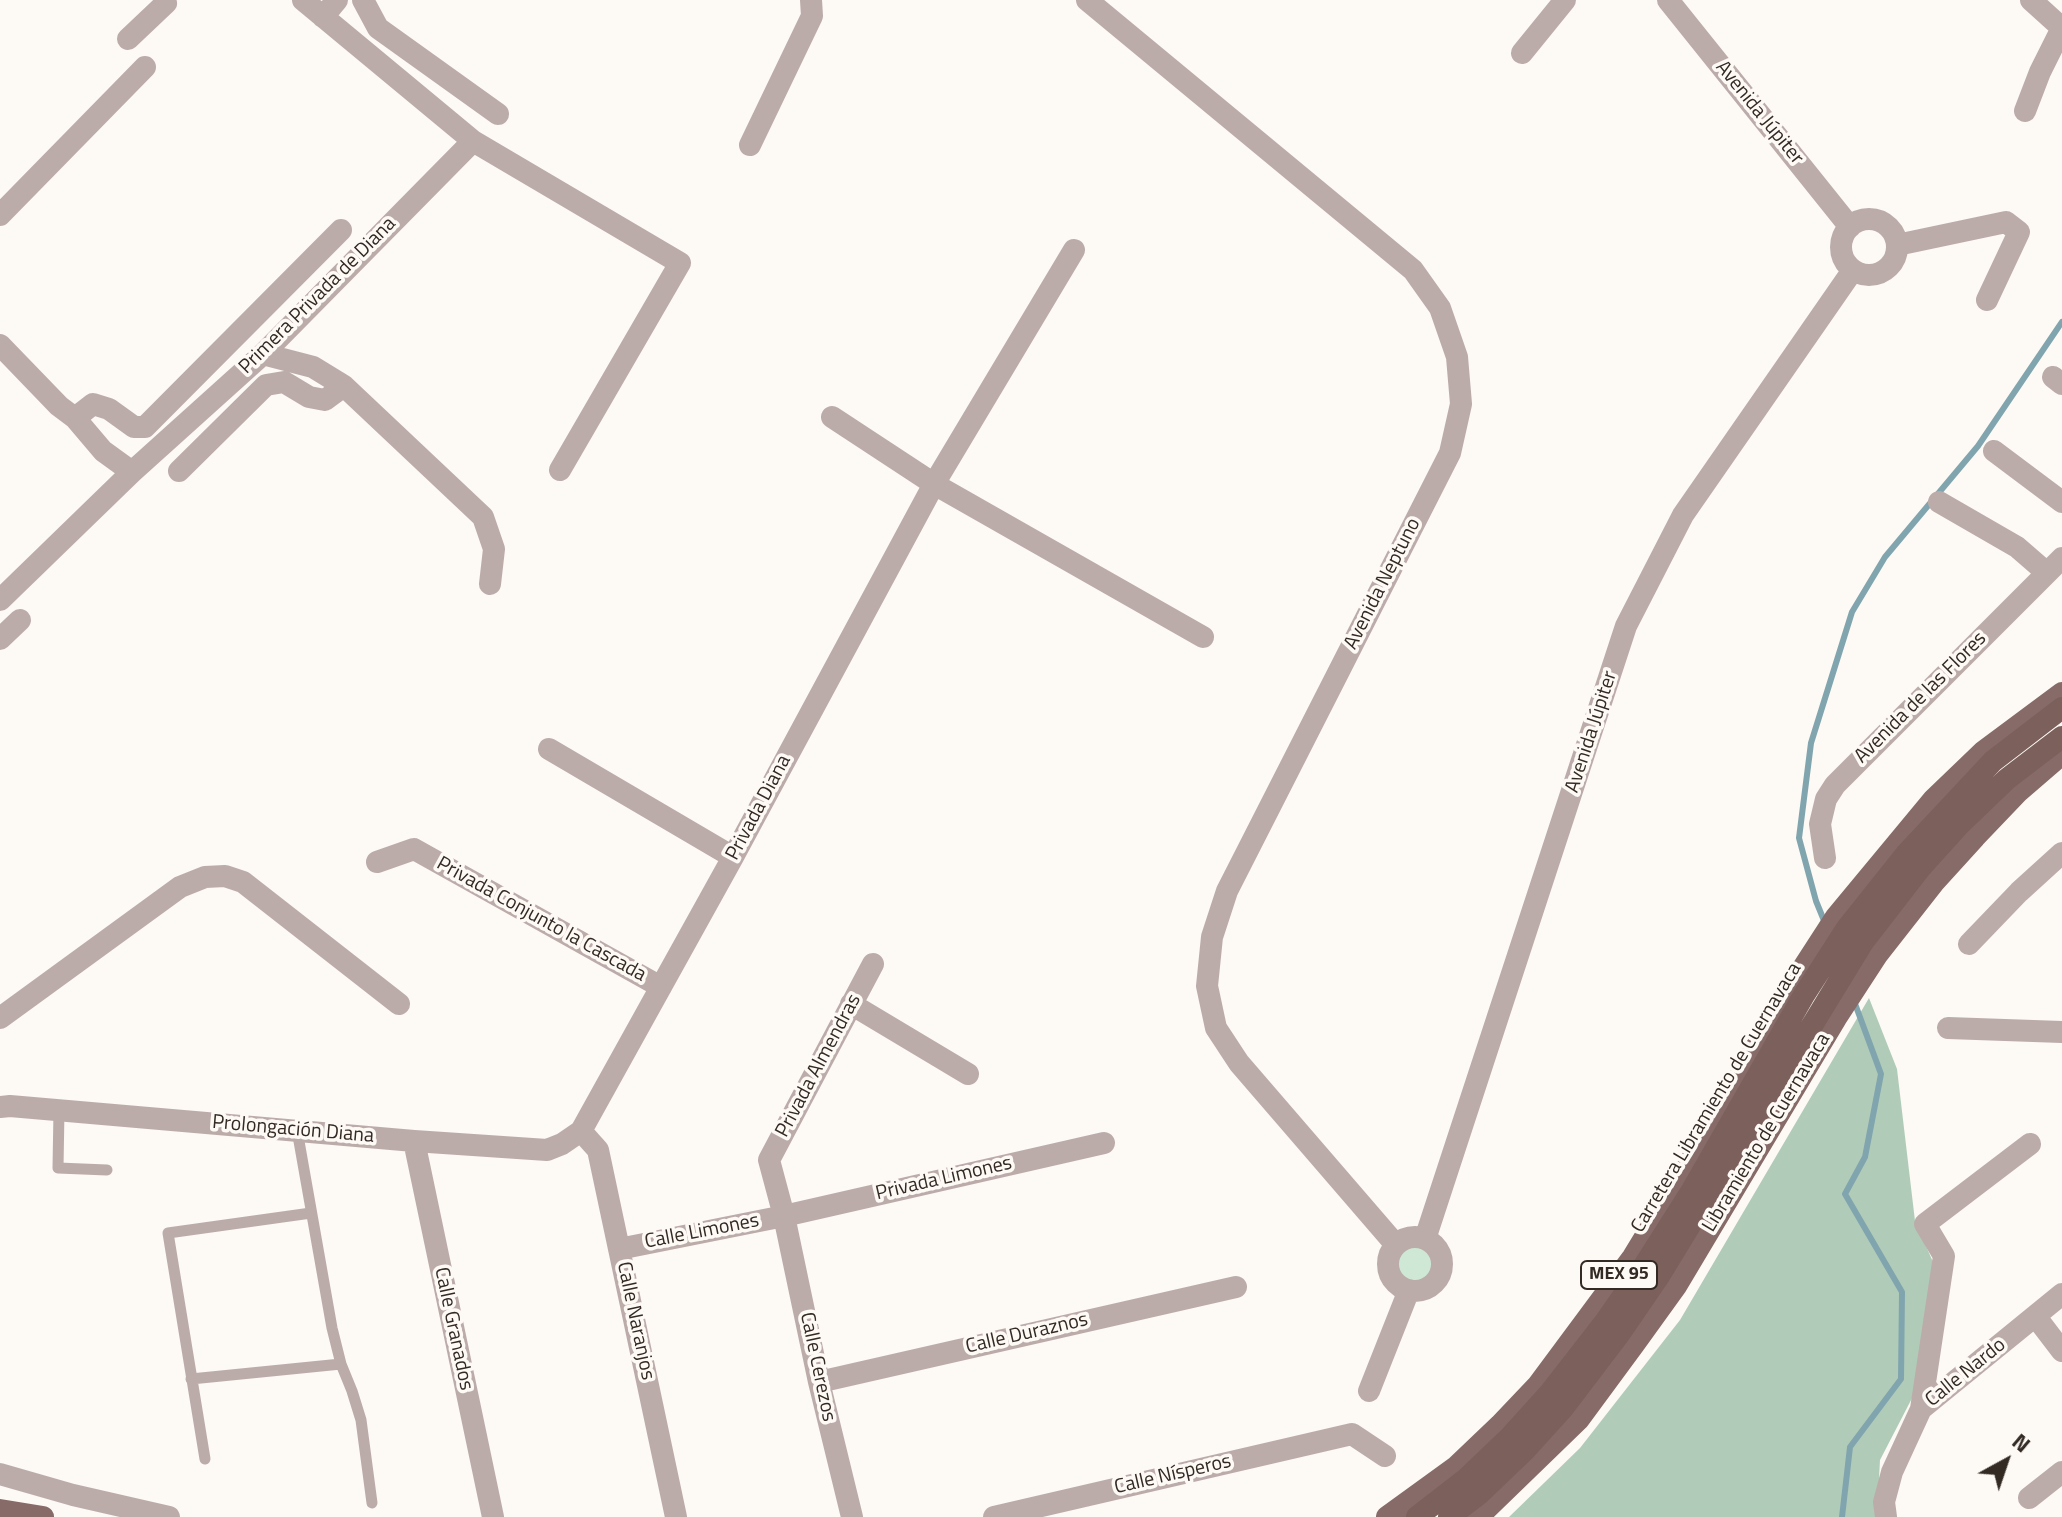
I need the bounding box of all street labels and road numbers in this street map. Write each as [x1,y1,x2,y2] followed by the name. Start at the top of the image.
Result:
[1710,56,1808,170] street label: Avenida Júpiter
[235,213,401,379] street label: Primera Privada de Diana
[1340,514,1426,654] street label: Avenida Neptuno
[1850,627,1992,769] street label: Avenida de las Flores
[1561,668,1623,796] street label: Avenida Júpiter
[721,751,797,865] street label: Privada Diana
[432,852,650,988] street label: Privada Conjunto la Cascada
[1627,959,1807,1237] street label: Carretera Libramiento de Cuernavaca
[771,990,867,1142] street label: Privada Almendras
[1698,1029,1836,1237] street label: Libramiento de Cuernavaca
[211,1111,375,1149] street label: Prolongación Diana
[874,1152,1014,1206] street label: Privada Limones
[643,1209,761,1255] street label: Calle Limones
[611,1260,659,1382] street label: Calle Naranjos
[1581,1261,1657,1289] road number: MEX 95
[428,1265,478,1393] street label: Calle Granados
[963,1308,1091,1360] street label: Calle Duraznos
[794,1310,840,1424] street label: Calle Cerezos
[1921,1333,2011,1413] street label: Calle Nardo
[1112,1450,1234,1500] street label: Calle Nísperos

